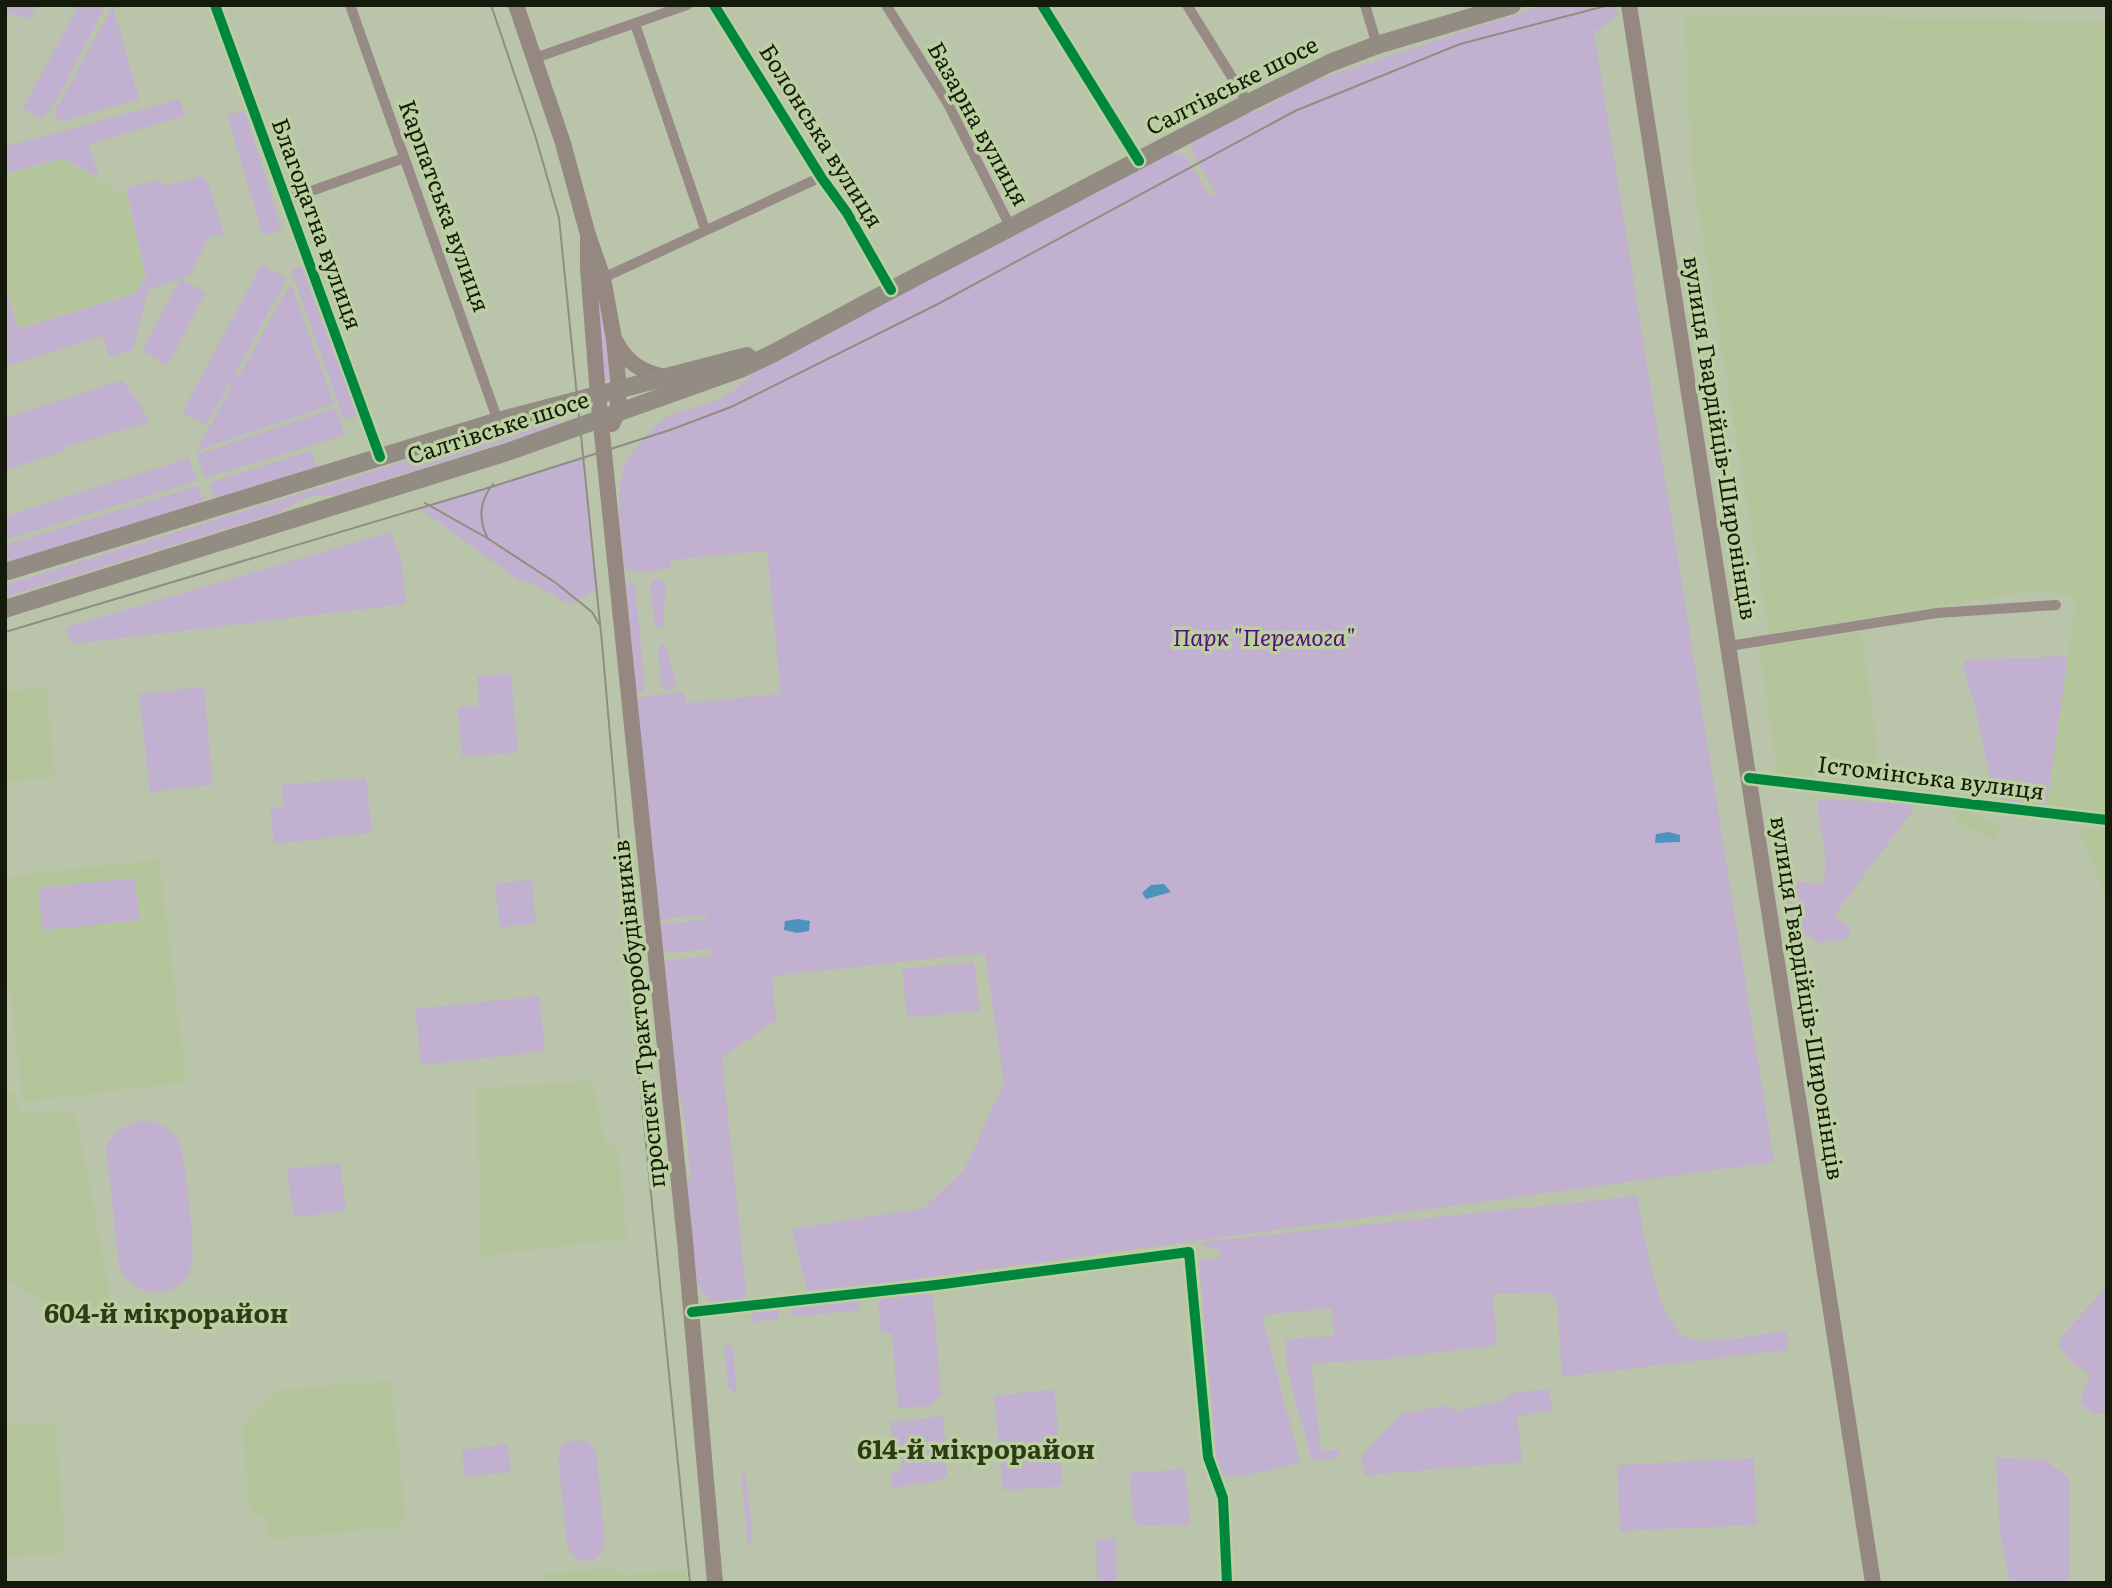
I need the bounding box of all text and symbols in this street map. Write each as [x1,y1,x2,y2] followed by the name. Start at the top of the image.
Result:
[1139,26,1323,142] street label: Салтівське шосе
[921,35,1039,211] street label: Базарна вулиця
[752,36,893,234] street label: Болонська вулиця
[392,94,500,316] street label: Карпатська вулиця
[265,113,373,334] street label: Благодатна вулиця
[1676,253,1768,622] street label: вулиця Гвардійців-Широнінців
[402,381,593,472] street label: Салтівське шосе
[1173,619,1355,653] park label: Парк "Перемога"
[1816,745,2047,807] street label: Істомінська вулиця
[1763,813,1855,1182] street label: вулиця Гвардійців-Широнінців
[602,838,672,1190] street label: проспект Тракторобудівників
[44,1292,288,1331] district label: 604-й мікрорайон
[857,1428,1095,1467] district label: 614-й мікрорайон

